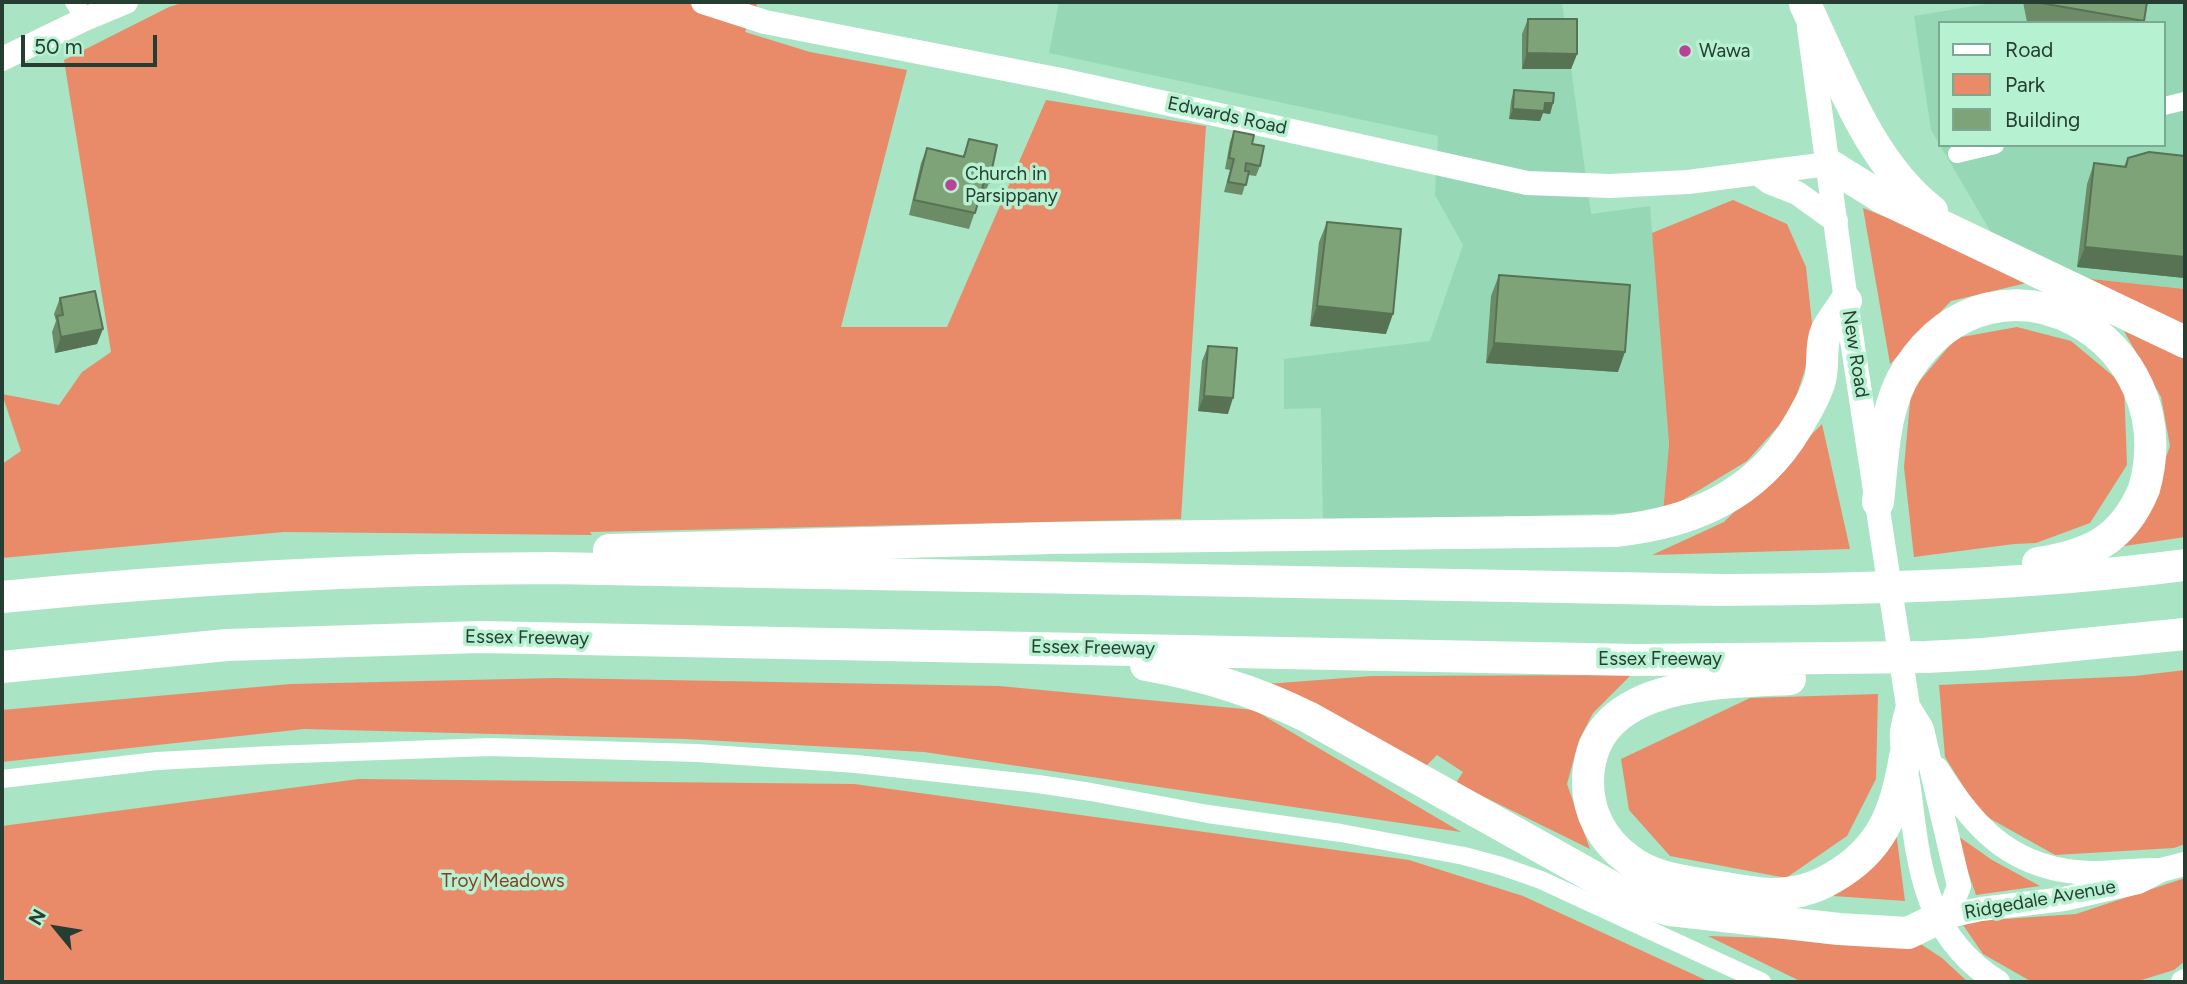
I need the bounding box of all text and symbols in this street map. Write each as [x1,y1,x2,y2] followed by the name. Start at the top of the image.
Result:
[24,21,161,65] scale bar
[1938,21,2166,147] legend
[34,34,83,59] text: 50 m
[2005,37,2053,62] text: Road
[1699,40,1750,62] place label: Wawa
[1677,43,1693,59] marker: Wawa
[2005,72,2045,97] text: Park
[1165,92,1289,140] street label: Edwards Road
[2005,107,2080,132] text: Building
[965,163,1058,207] place label: Church in Parsippany
[943,177,959,193] marker: Church in Parsippany
[1837,309,1873,399] street label: New Road
[465,626,589,650] street label: Essex Freeway
[1031,636,1155,660] street label: Essex Freeway
[1598,648,1722,670] street label: Essex Freeway
[441,870,565,892] park label: Troy Meadows
[1963,875,2117,925] street label: Ridgedale Avenue
[21,893,91,963] north arrow
[24,905,51,929] text: N

